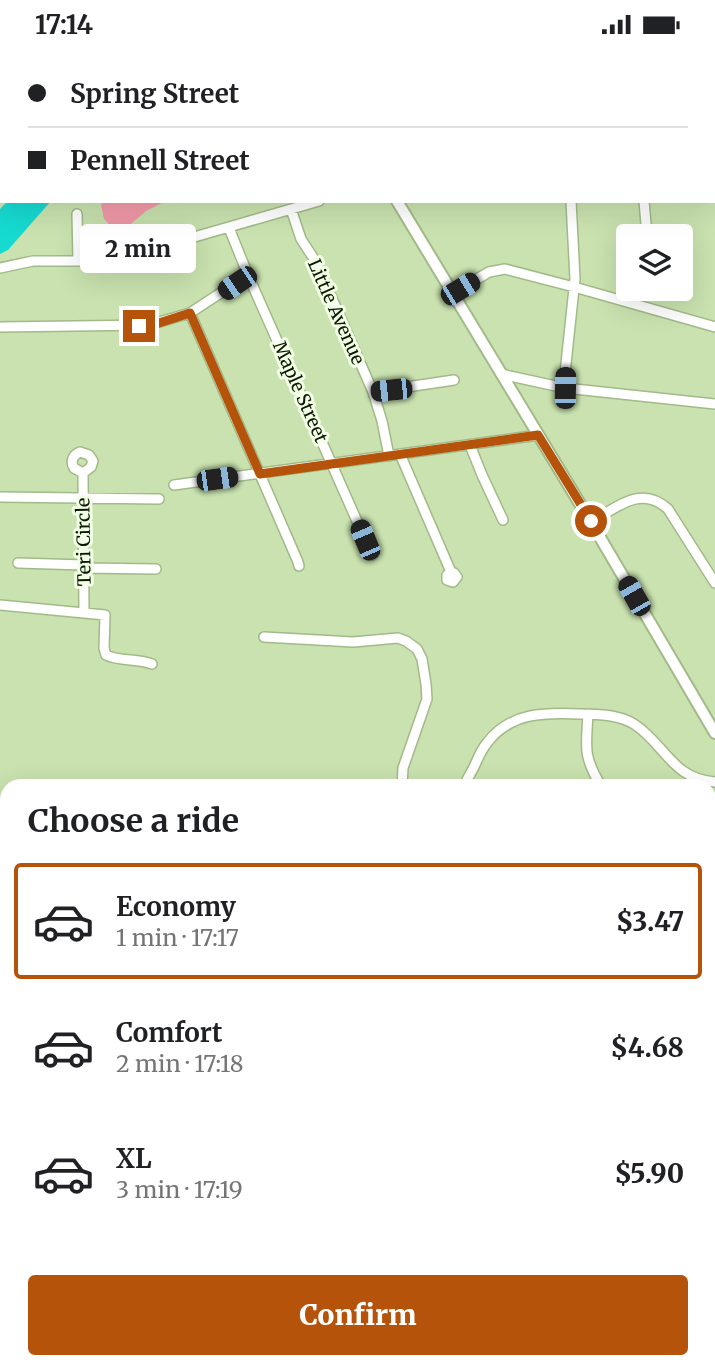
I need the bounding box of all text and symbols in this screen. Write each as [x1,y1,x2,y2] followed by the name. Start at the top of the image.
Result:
[35,8,93,41] text: 17:14
[70,77,239,110] text: Spring Street
[70,144,250,177] text: Pennell Street
[616,224,693,301] map controls
[616,224,693,301] button: layers
[81,225,197,273] callout: 2 min
[105,234,171,263] text: 2 min
[303,255,370,368] street label: Little Avenue
[214,263,261,303] car
[437,269,484,309] car
[123,310,155,342] route end
[268,337,333,446] street label: Maple Street
[555,367,576,409] car
[370,377,413,403] car
[195,466,240,492] car
[71,498,96,586] street label: Teri Circle
[575,505,607,537] route start
[348,517,383,563] car
[615,573,654,619] car
[28,801,239,841] text: Choose a ride
[32,890,95,953] icon: car
[116,890,236,923] text: Economy
[616,905,684,938] text: $3.47
[116,923,239,952] text: 1 min · 17:17
[32,1016,95,1079] icon: car
[116,1016,222,1049] text: Comfort
[611,1031,684,1064] text: $4.68
[116,1049,243,1078] text: 2 min · 17:18
[32,1142,95,1205] icon: car
[116,1142,152,1175] text: XL
[614,1157,684,1190] text: $5.90
[116,1175,243,1204] text: 3 min · 17:19
[28,1275,688,1355] button: Confirm

